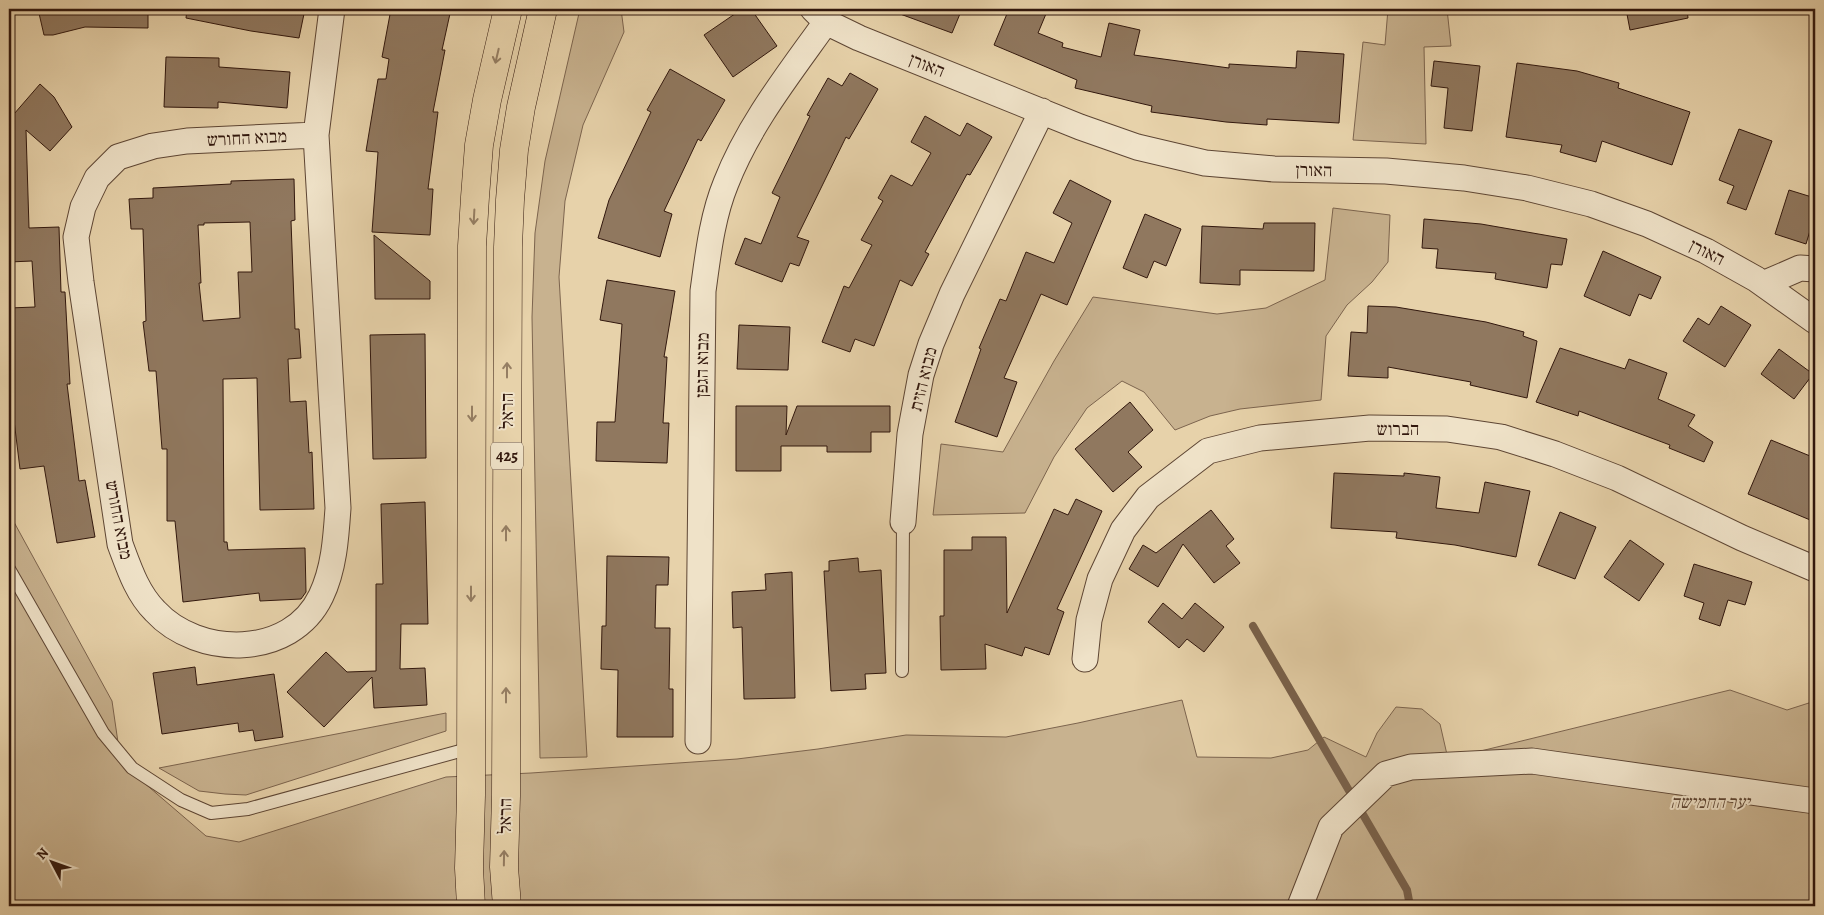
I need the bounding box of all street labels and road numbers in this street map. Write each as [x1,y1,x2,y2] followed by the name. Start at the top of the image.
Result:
[905,47,949,83] street label: האורן
[206,124,288,152] street label: מבוא החורש
[1295,158,1333,182] street label: האורן
[1685,233,1729,271] street label: האורן
[689,332,715,398] street label: מבוא הגפן
[903,344,943,414] street label: מבוא הזית
[495,393,519,429] street label: הראל
[1377,417,1419,441] street label: הברוש
[491,442,523,470] road number: 425
[100,478,138,562] street label: מבוא החורש
[493,798,517,834] street label: הראל

